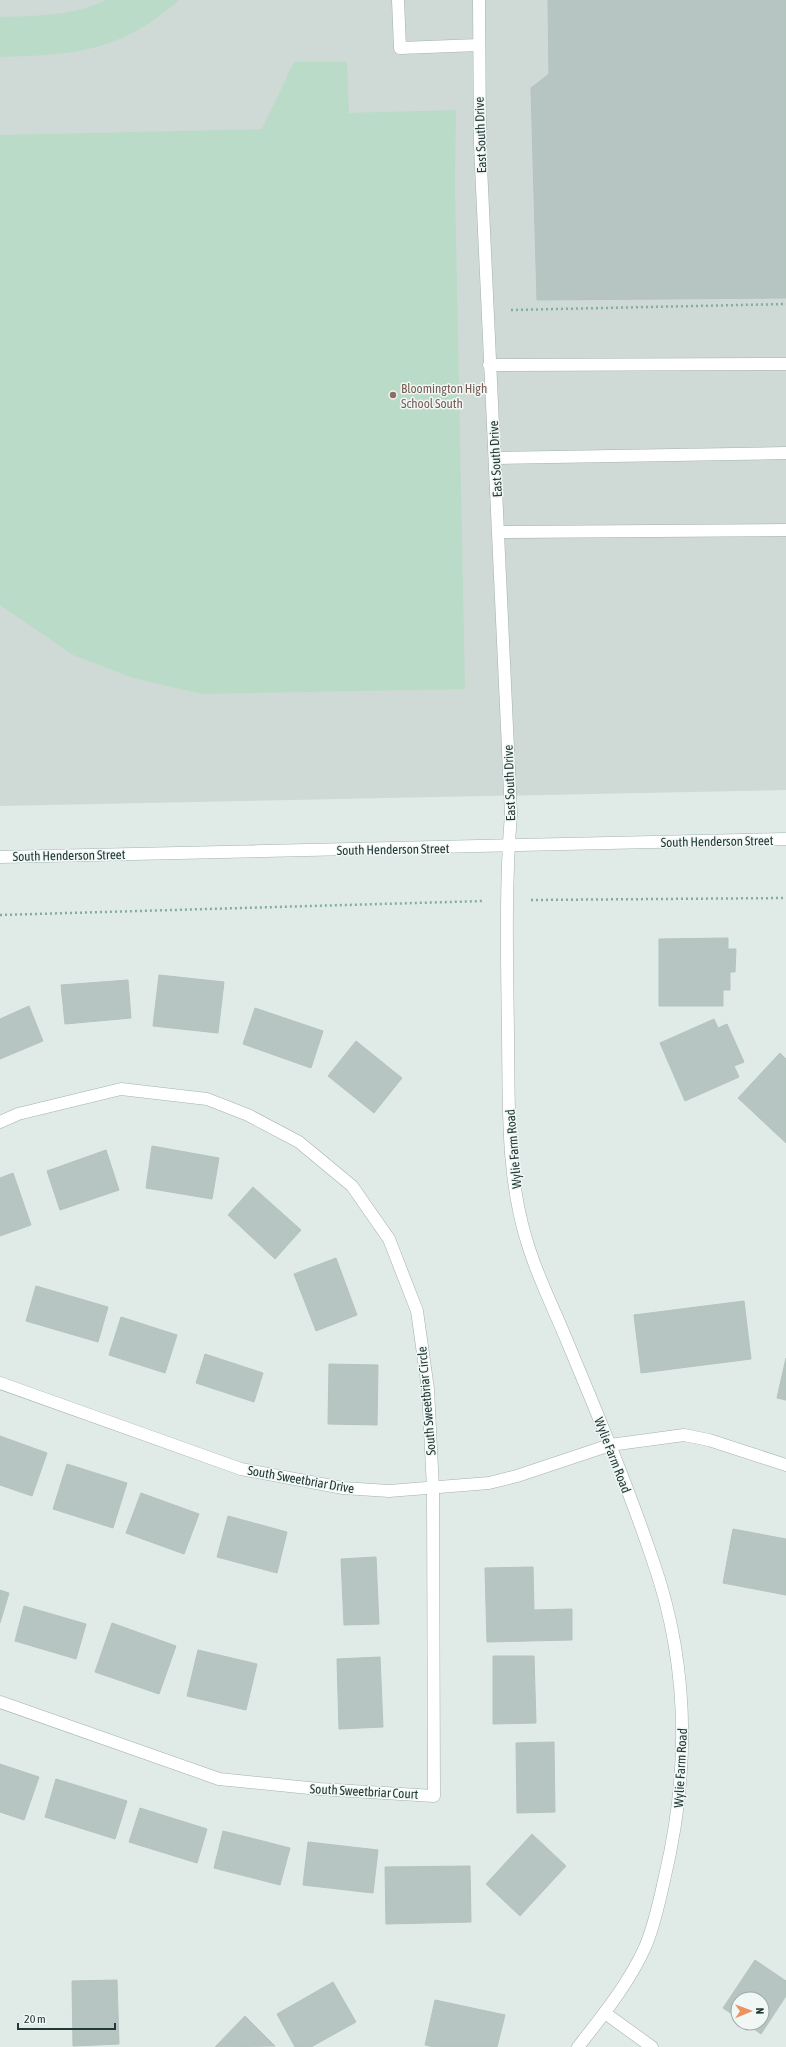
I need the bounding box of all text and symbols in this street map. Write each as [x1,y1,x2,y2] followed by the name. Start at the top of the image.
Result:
[472,96,489,174] street label: East South Drive
[401,381,487,411] place label: Bloomington High School South
[388,390,398,400] marker: Bloomington High School South
[486,420,505,498] street label: East South Drive
[501,744,518,822] street label: East South Drive
[661,833,774,850] street label: South Henderson Street
[337,841,450,858] street label: South Henderson Street
[13,847,126,864] street label: South Henderson Street
[503,1109,524,1189] street label: Wylie Farm Road
[414,1346,439,1456] street label: South Sweetbriar Circle
[591,1415,634,1495] street label: Wylie Farm Road
[246,1463,355,1496] street label: South Sweetbriar Drive
[671,1728,690,1808] street label: Wylie Farm Road
[309,1781,419,1802] street label: South Sweetbriar Court
[730,1991,770,2031] north arrow
[18,2005,115,2031] scale bar
[754,2007,766,2014] text: N
[24,2012,46,2026] text: 20 m

